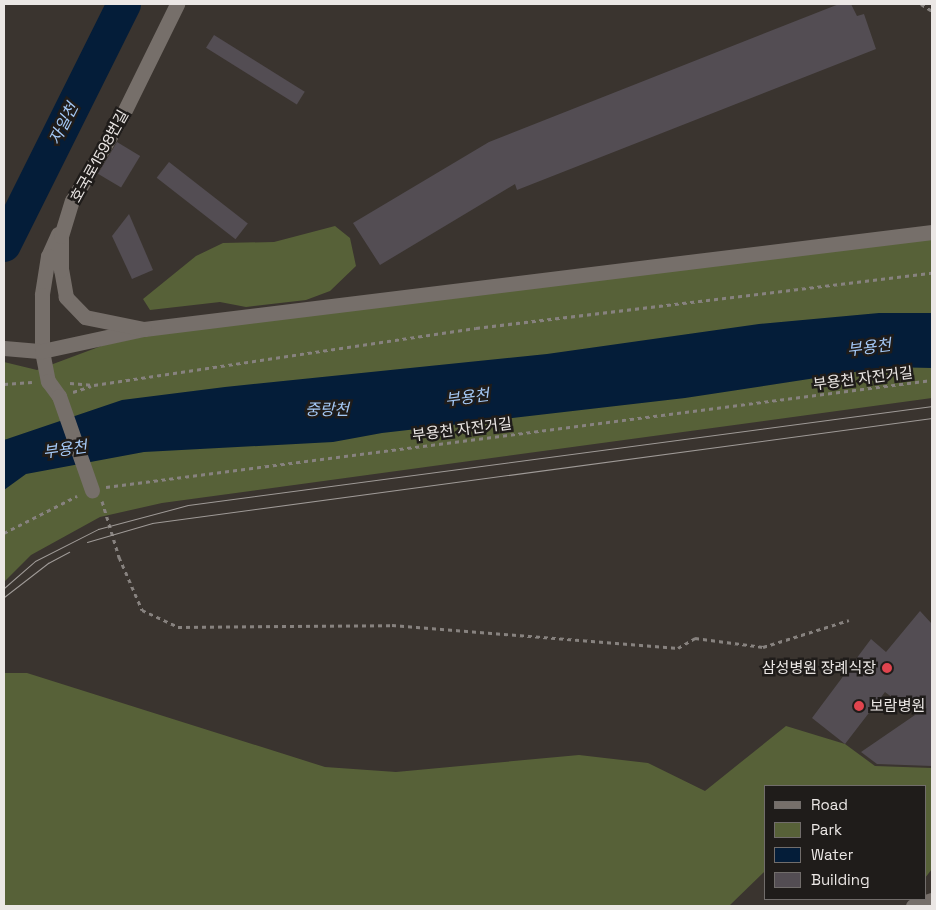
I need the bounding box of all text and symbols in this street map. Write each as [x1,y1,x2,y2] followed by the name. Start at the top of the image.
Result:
[45,100,83,148] water label: 자일천
[66,107,132,205] street label: 호국로1598번길
[846,336,892,360] water label: 부용천
[812,363,914,393] street label: 부용천 자전거길
[444,386,490,410] water label: 부용천
[305,400,349,420] water label: 중랑천
[411,414,513,444] street label: 부용천 자전거길
[42,437,88,463] water label: 부용천
[762,659,876,677] place label: 삼성병원 장례식장
[880,661,894,675] marker: 삼성병원 장례식장
[870,697,925,715] place label: 보람병원
[852,699,866,713] marker: 보람병원
[764,785,926,900] legend
[811,795,848,814] text: Road
[811,820,842,839] text: Park
[811,845,853,864] text: Water
[811,870,870,889] text: Building

